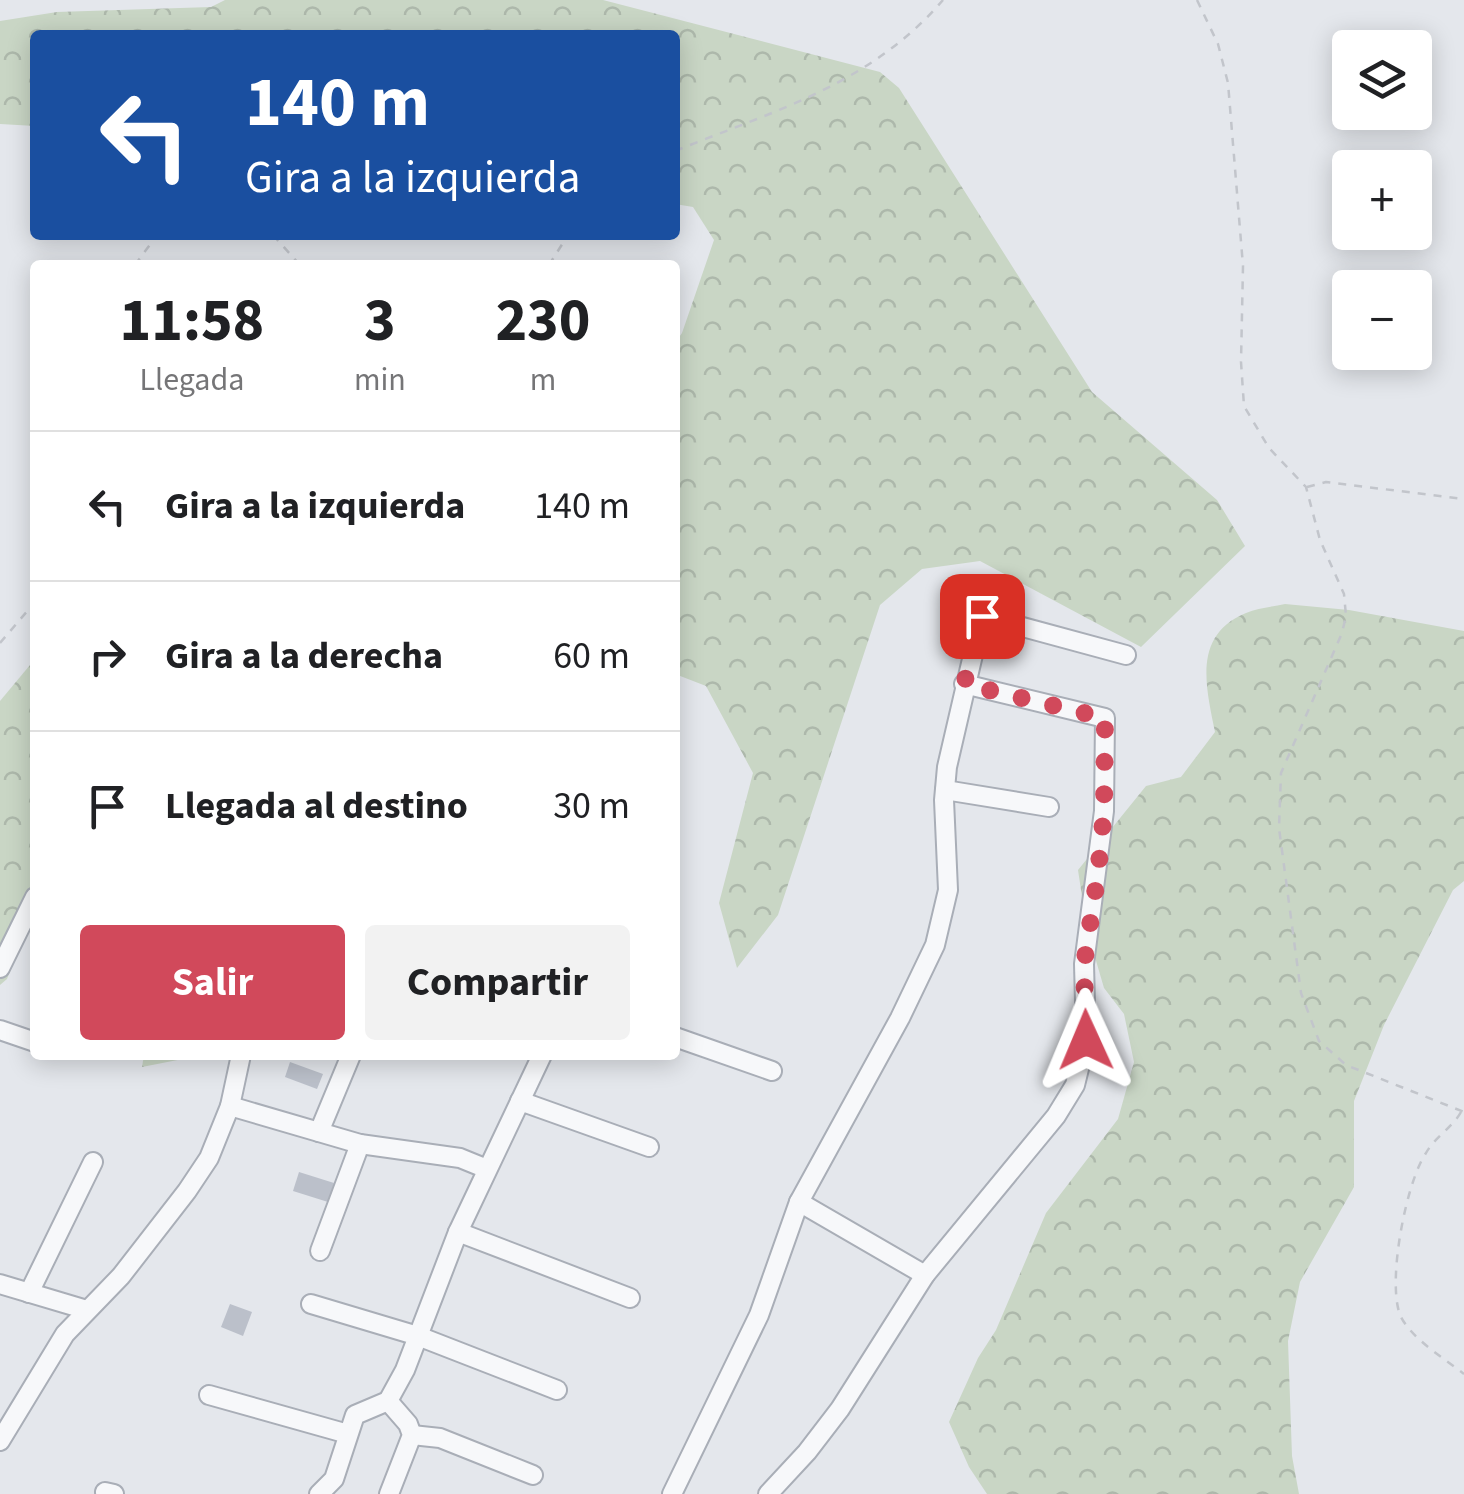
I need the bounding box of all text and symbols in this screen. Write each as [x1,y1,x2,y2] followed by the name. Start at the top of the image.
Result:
[1332,30,1432,370] map controls
[1332,30,1432,130] button: layers
[245,53,430,153] text: 140 m
[80,70,210,200] icon: left
[245,146,580,210] text: Gira a la izquierda
[1332,150,1432,250] button: +
[1332,270,1432,370] button: −
[120,279,264,364] text: 11:58
[364,279,396,364] text: 3
[495,279,590,364] text: 230
[140,357,244,403] text: Llegada
[354,357,406,403] text: min
[530,357,556,403] text: m
[80,479,135,534] icon: left
[165,479,465,533] text: Gira a la izquierda
[534,479,630,533] text: 140 m
[940,574,1025,659] pin
[955,589,1010,644] icon: arrive
[80,629,135,684] icon: right
[165,629,443,683] text: Gira a la derecha
[553,629,630,683] text: 60 m
[80,779,135,834] icon: arrive
[165,779,468,833] text: Llegada al destino
[553,779,630,833] text: 30 m
[80,925,345,1040] button: Salir
[365,925,630,1040] button: Compartir
[1034,988,1138,1092] position arrow

